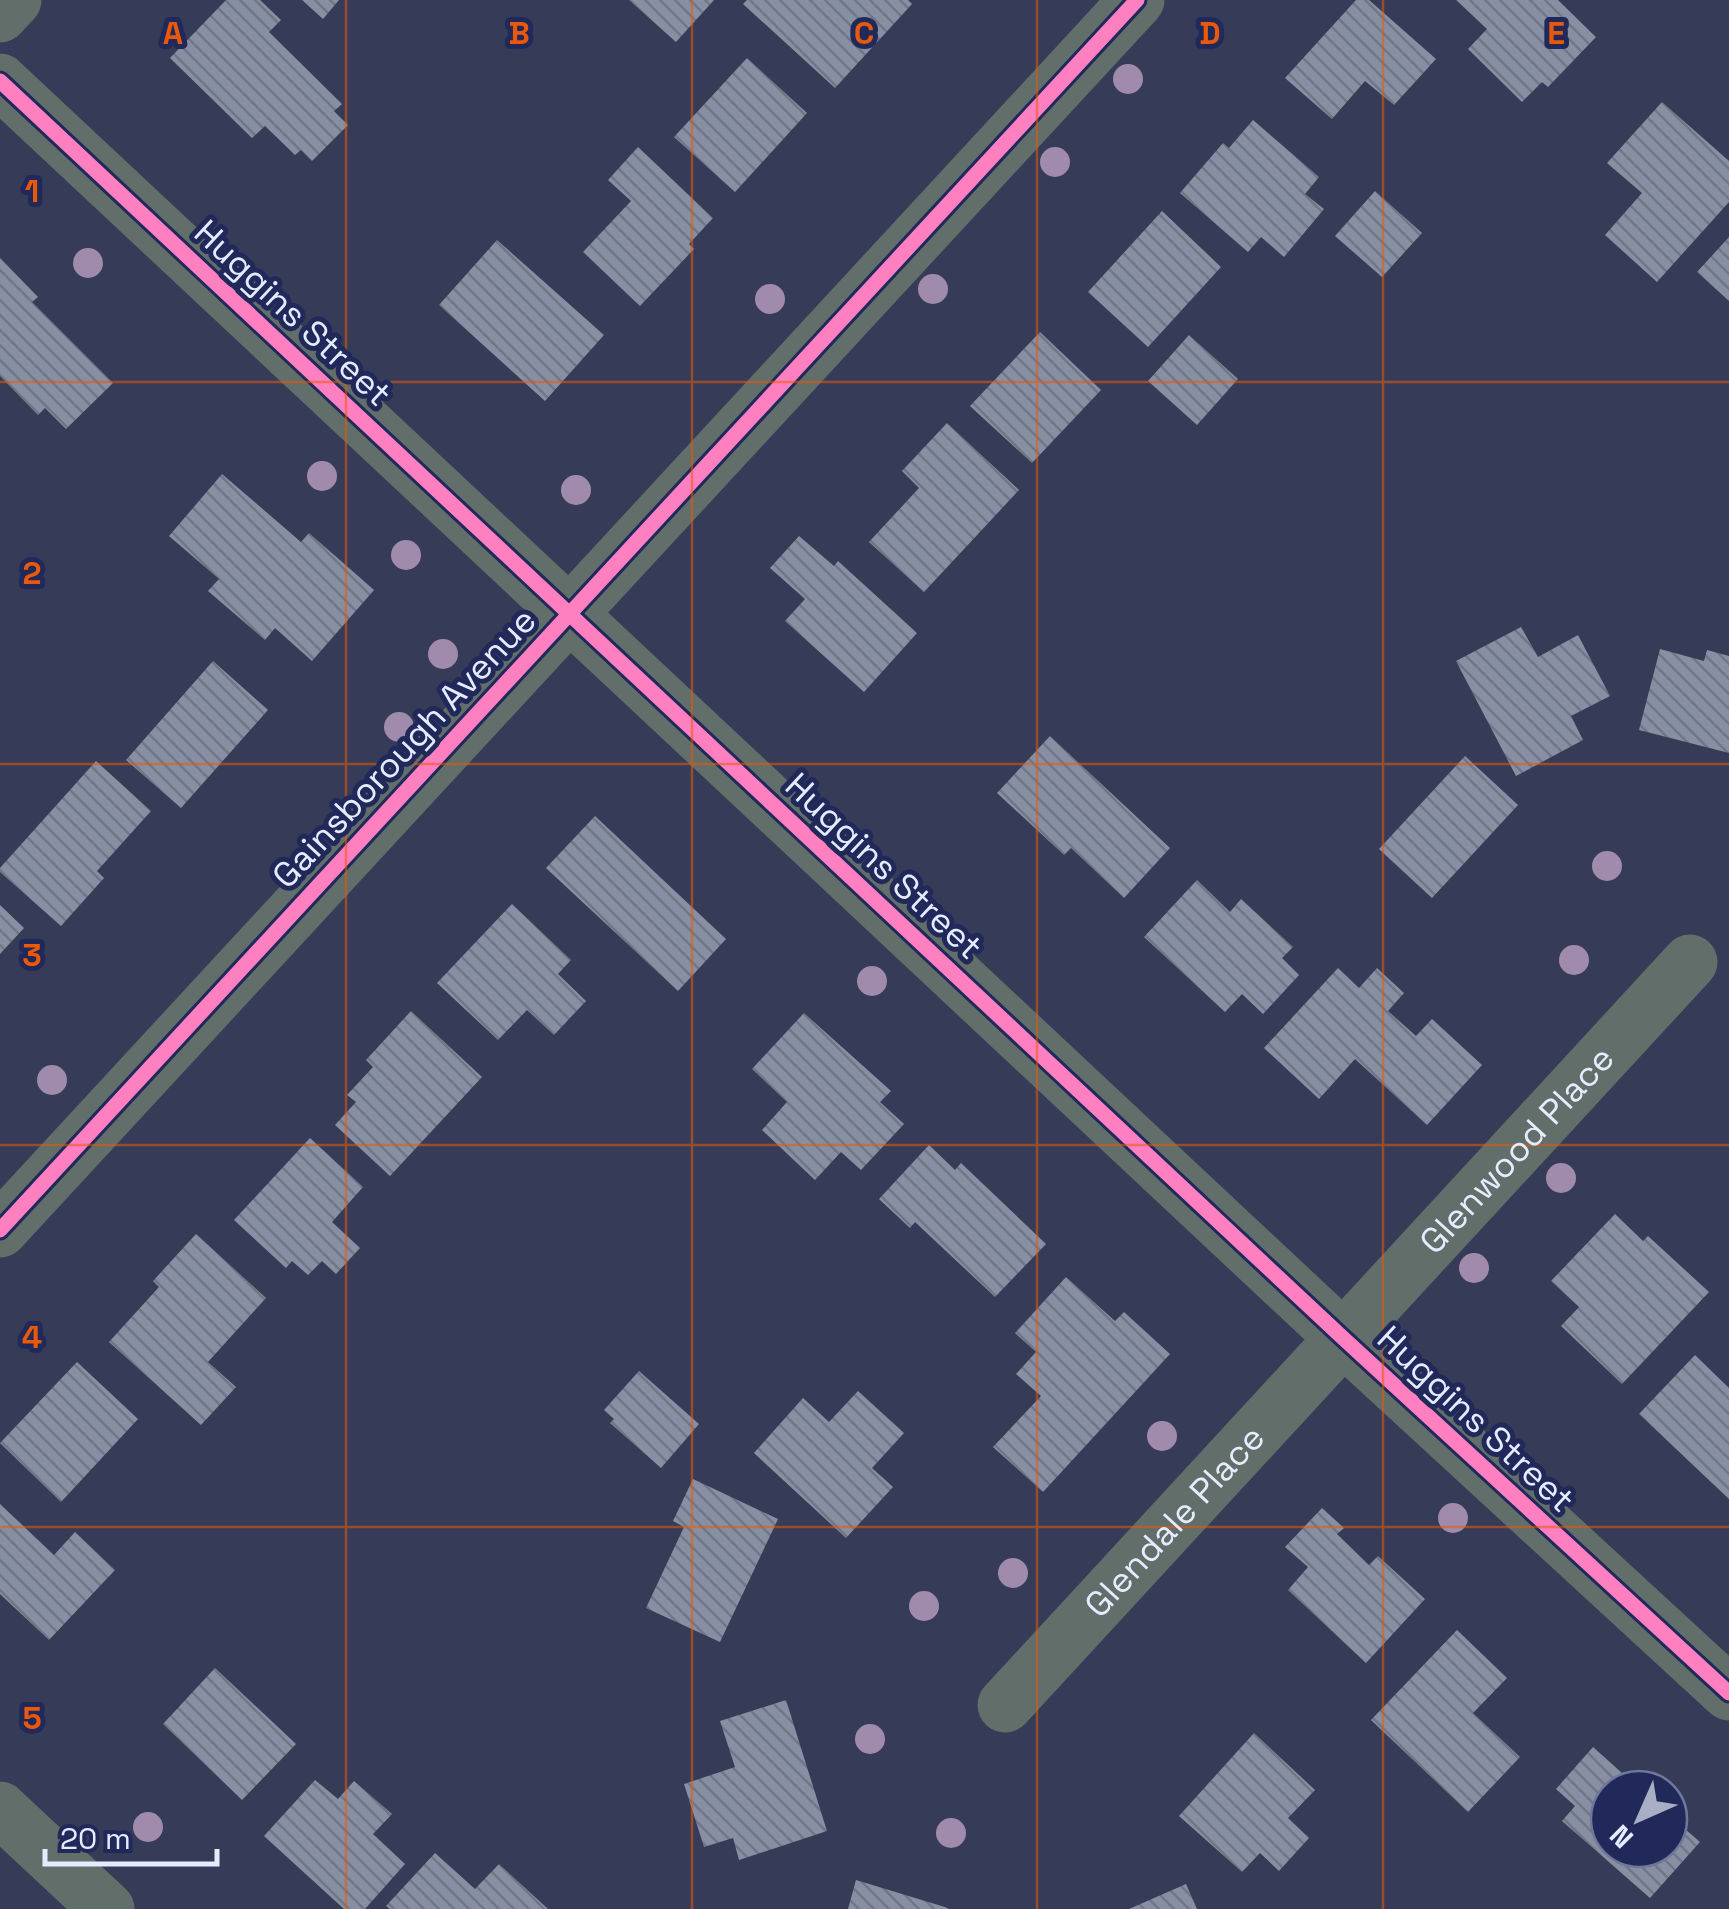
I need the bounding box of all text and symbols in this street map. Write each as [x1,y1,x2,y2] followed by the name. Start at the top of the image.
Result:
[163,13,183,53] text: A
[508,13,530,53] text: B
[854,13,874,53] text: C
[1199,13,1221,53] text: D
[1547,13,1565,53] text: E
[25,171,39,211] text: 1
[185,210,401,416] street label: Huggins Street
[22,553,42,593] text: 2
[263,599,545,897] street label: Gainsborough Avenue
[776,763,992,969] street label: Huggins Street
[22,935,42,975] text: 3
[1410,1037,1623,1263] street label: Glenwood Place
[1368,1316,1584,1522] street label: Huggins Street
[22,1317,42,1357] text: 4
[1075,1416,1274,1626] street label: Glendale Place
[22,1698,42,1738] text: 5
[1589,1769,1689,1869] north arrow
[45,1804,218,1866] scale bar
[1602,1817,1641,1856] text: N
[60,1819,131,1858] text: 20 m

